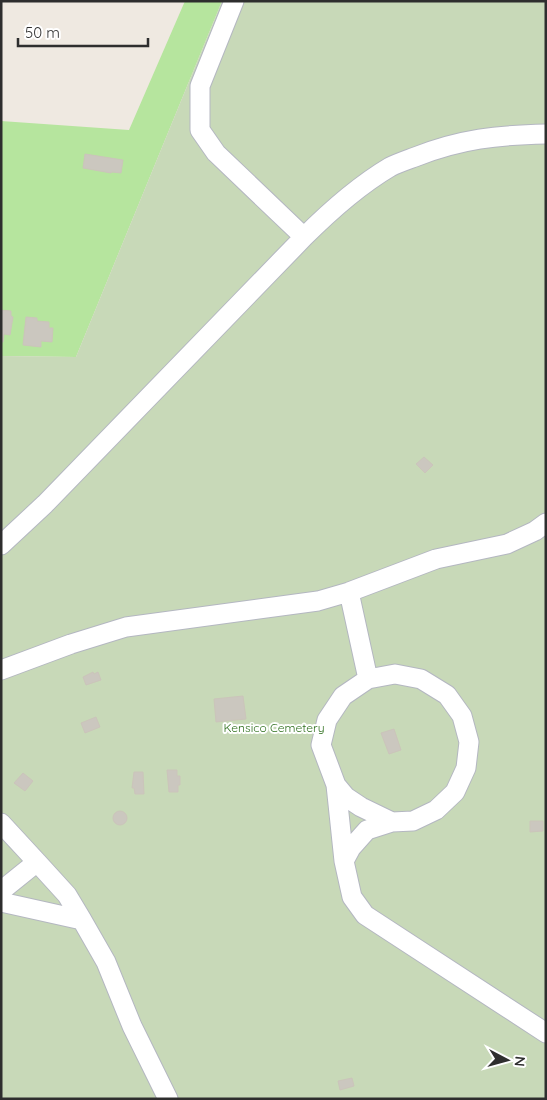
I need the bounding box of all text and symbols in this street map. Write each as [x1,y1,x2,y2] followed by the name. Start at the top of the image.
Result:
[18,15,148,47] scale bar
[25,23,60,42] text: 50 m
[223,720,325,735] park label: Kensico Cemetery
[482,1035,532,1085] north arrow
[510,1055,529,1067] text: N

